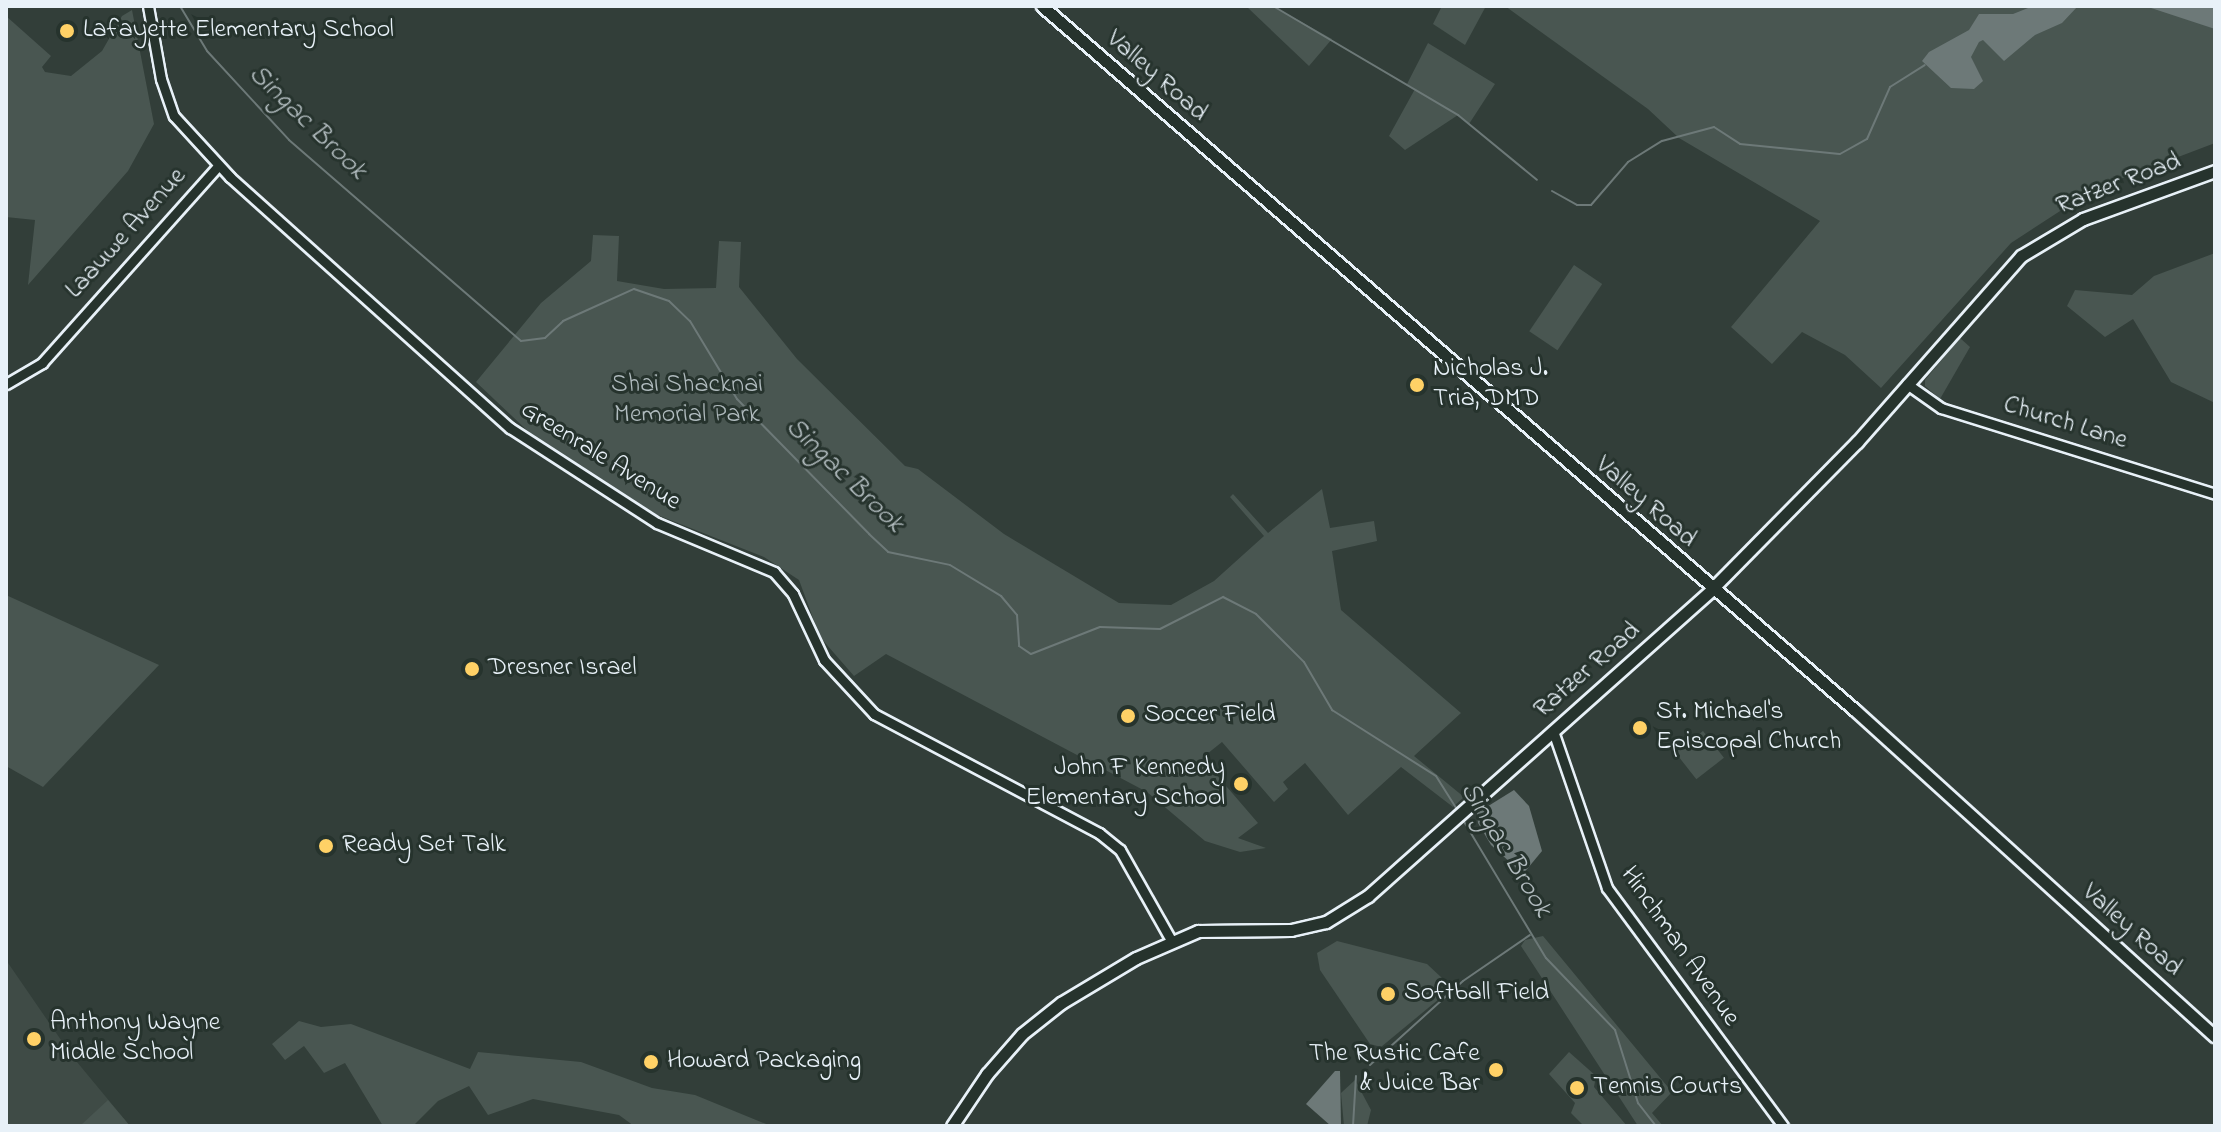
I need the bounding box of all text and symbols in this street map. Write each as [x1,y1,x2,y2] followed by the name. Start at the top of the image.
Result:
[83,15,394,47] place label: Lafayette Elementary School
[58,22,76,40] marker: Lafayette Elementary School
[1099,25,1213,129] street label: Valley Road
[241,58,373,188] water label: Singac Brook
[2052,147,2186,223] street label: Ratzer Road
[60,162,194,306] street label: Laauwe Avenue
[1433,354,1548,416] place label: Nicholas J. Tria, DMD
[611,370,763,432] park label: Shai Shacknai Memorial Park
[1408,376,1426,394] marker: Nicholas J. Tria, DMD
[1999,390,2131,458] street label: Church Lane
[514,395,686,519] street label: Greenrale Avenue
[778,411,910,541] water label: Singac Brook
[1588,451,1702,555] street label: Valley Road
[1528,616,1648,726] street label: Ratzer Road
[488,653,637,685] place label: Dresner Israel
[463,660,481,678] marker: Dresner Israel
[1656,697,1841,758] place label: St. Michael's Episcopal Church
[1144,700,1276,732] place label: Soccer Field
[1119,707,1137,725] marker: Soccer Field
[1631,719,1649,737] marker: St. Michael's Episcopal Church
[1026,753,1225,814] place label: John F Kennedy Elementary School
[1232,775,1250,793] marker: John F Kennedy Elementary School
[1451,776,1559,924] water label: Singac Brook
[342,830,506,862] place label: Ready Set Talk
[317,837,335,855] marker: Ready Set Talk
[1612,861,1746,1033] street label: Hinchman Avenue
[2074,878,2188,984] street label: Valley Road
[1404,978,1549,1010] place label: Softball Field
[1379,985,1397,1003] marker: Softball Field
[50,1008,220,1070] place label: Anthony Wayne Middle School
[25,1030,43,1048] marker: Anthony Wayne Middle School
[1309,1039,1480,1100] place label: The Rustic Cafe & Juice Bar
[667,1046,861,1078] place label: Howard Packaging
[642,1053,660,1071] marker: Howard Packaging
[1487,1061,1505,1079] marker: The Rustic Cafe & Juice Bar
[1593,1072,1742,1104] place label: Tennis Courts
[1568,1079,1586,1097] marker: Tennis Courts

